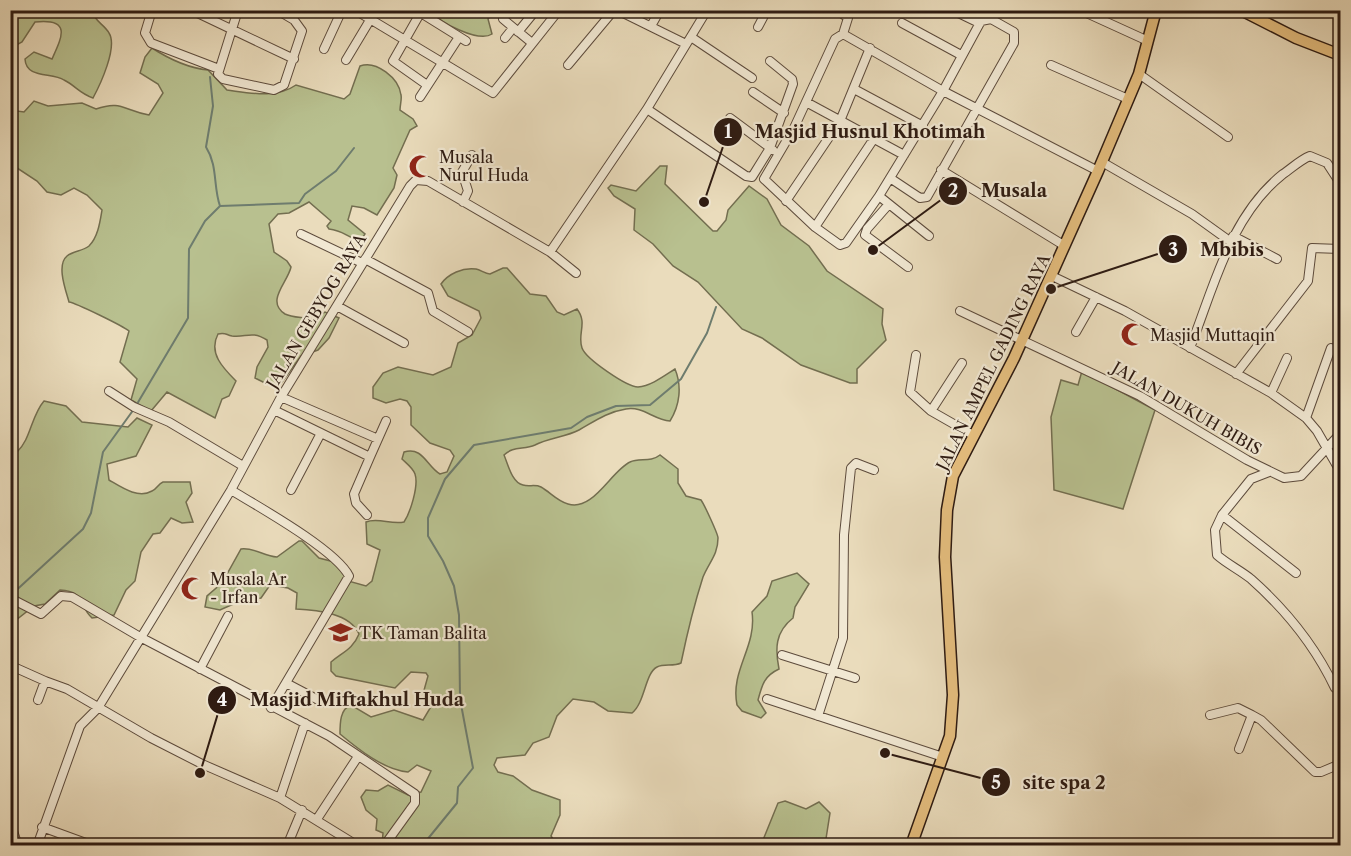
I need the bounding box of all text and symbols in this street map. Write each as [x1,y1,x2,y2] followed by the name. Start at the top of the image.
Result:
[713,114,997,150] callout: Masjid Husnul Khotimah
[724,121,732,143] text: 1
[755,121,986,143] text: Masjid Husnul Khotimah
[439,147,529,185] place label: Musala Nurul Huda
[408,153,434,179] mosque icon: Musala Nurul Huda
[938,173,1059,209] callout: Musala
[948,180,958,202] text: 2
[981,180,1048,202] text: Musala
[260,229,371,395] street label: JALAN GEBYOG RAYA
[1158,231,1276,267] callout: Mbibis
[1168,239,1178,261] text: 3
[1200,239,1264,261] text: Mbibis
[930,249,1055,476] street label: JALAN AMPEL GADING RAYA
[1119,322,1145,348] mosque icon: Masjid Muttaqin
[1150,325,1275,345] place label: Masjid Muttaqin
[1106,356,1265,459] street label: JALAN DUKUH BIBIS
[210,569,287,607] place label: Musala Ar - Irfan
[179,575,205,601] mosque icon: Musala Ar - Irfan
[328,620,354,646] school or university icon: TK Taman Balita
[359,623,487,643] place label: TK Taman Balita
[207,682,476,718] callout: Masjid Miftakhul Huda
[217,689,227,711] text: 4
[250,689,465,711] text: Masjid Miftakhul Huda
[981,764,1118,800] callout: site spa 2
[991,772,1001,794] text: 5
[1022,772,1106,794] text: site spa 2

